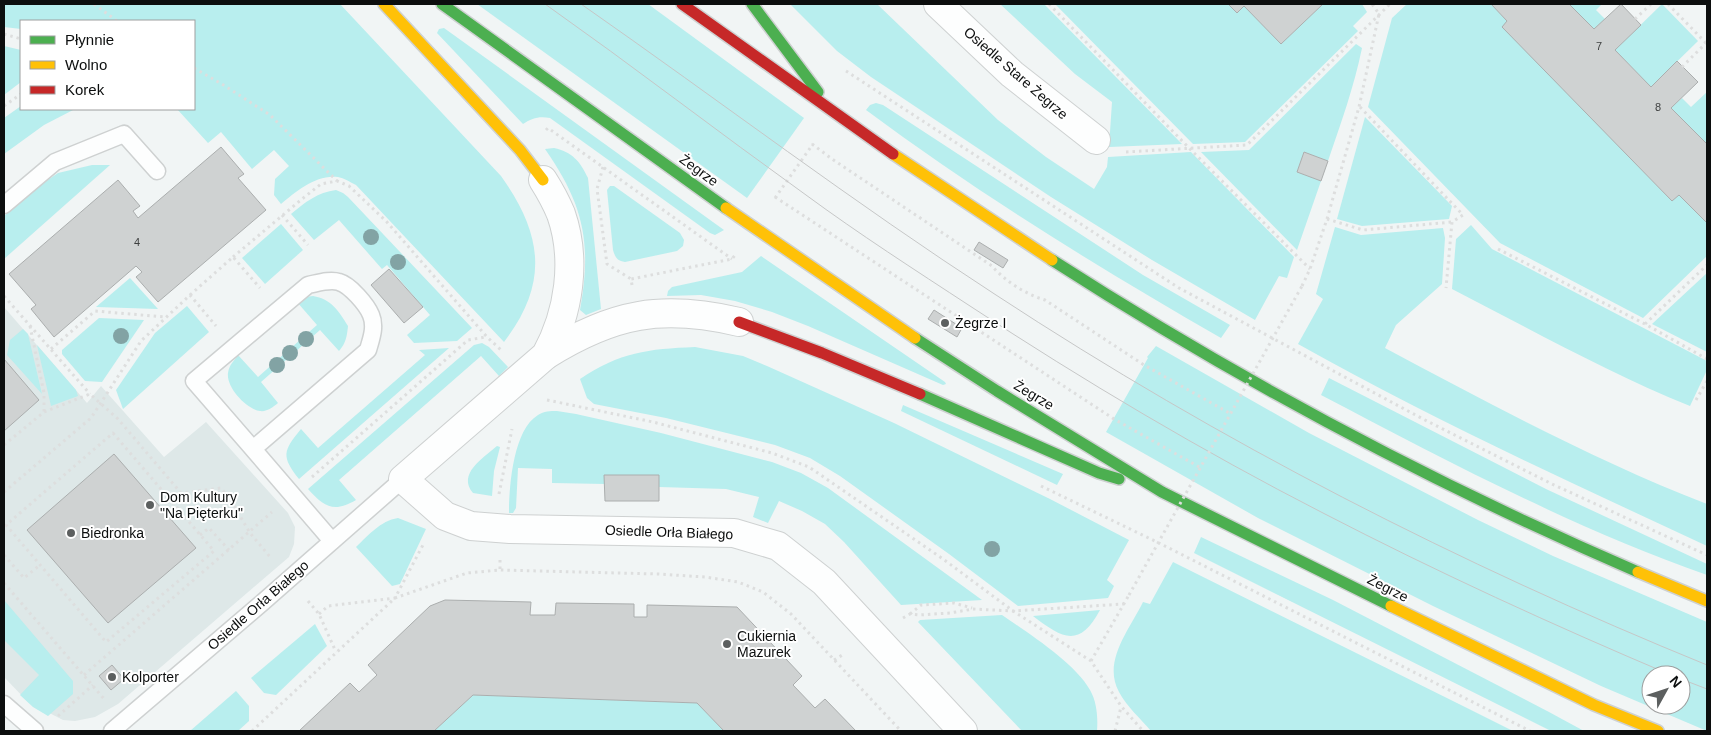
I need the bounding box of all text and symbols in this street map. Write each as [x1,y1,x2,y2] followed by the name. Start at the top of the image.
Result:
[20,20,195,110] legend
[961,23,1072,123] street label: Osiedle Stare Żegrze
[65,31,114,48] text: Płynnie
[1596,40,1602,52] house number: 7
[65,56,107,73] text: Wolno
[65,81,105,98] text: Korek
[1655,101,1661,113] house number: 8
[677,150,722,189] street label: Żegrze
[134,236,140,248] house number: 4
[955,314,1006,331] place label: Żegrze I
[939,317,951,329] marker: Żegrze I
[1011,376,1057,413] street label: Żegrze
[160,489,243,521] place label: Dom Kultury "Na Pięterku"
[144,499,156,511] marker: Dom Kultury "Na Pięterku"
[605,522,734,542] street label: Osiedle Orła Białego
[81,525,144,541] place label: Biedronka
[65,527,77,539] marker: Biedronka
[204,557,312,653] street label: Osiedle Orła Białego
[1365,570,1412,605] street label: Żegrze
[737,628,796,660] place label: Cukiernia Mazurek
[721,638,733,650] marker: Cukiernia Mazurek
[1641,665,1691,715] north arrow
[122,669,179,685] place label: Kolporter
[106,671,118,683] marker: Kolporter
[1667,673,1685,691] text: N

